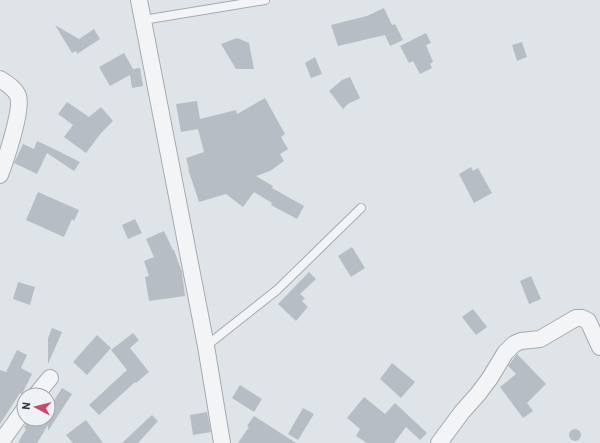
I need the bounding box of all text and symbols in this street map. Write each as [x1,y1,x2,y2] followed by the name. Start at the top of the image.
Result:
[16,387,56,427] north arrow
[19,401,32,410] text: N

